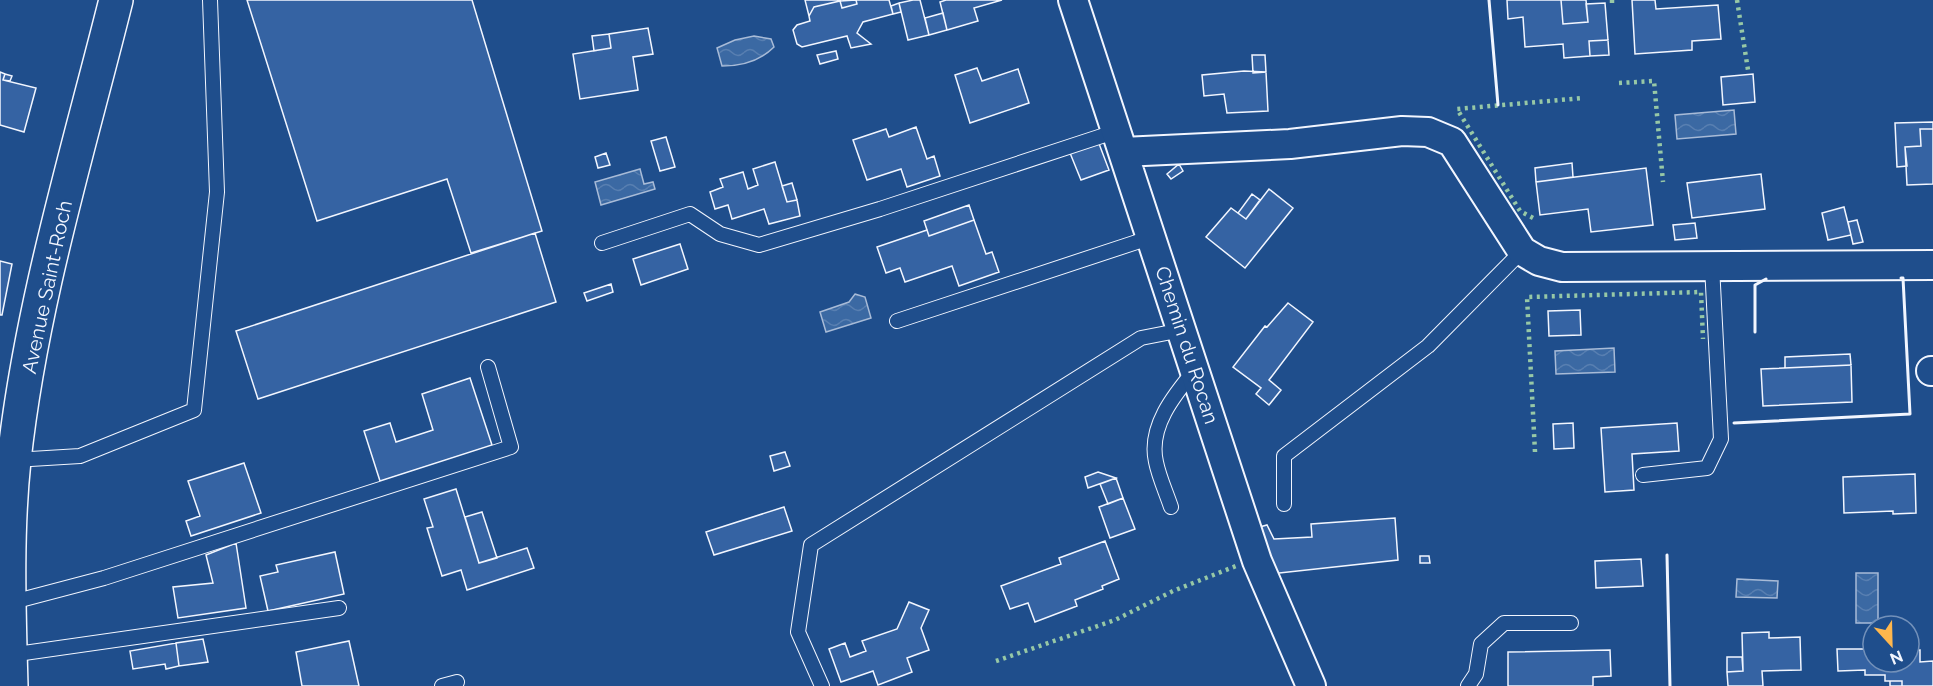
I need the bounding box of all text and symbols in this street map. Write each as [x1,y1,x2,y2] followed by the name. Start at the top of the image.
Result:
[17,198,77,376] street label: Avenue Saint-Roch
[1150,263,1224,427] street label: Chemin du Rocan
[1861,614,1921,674] north arrow
[1887,646,1906,669] text: N

